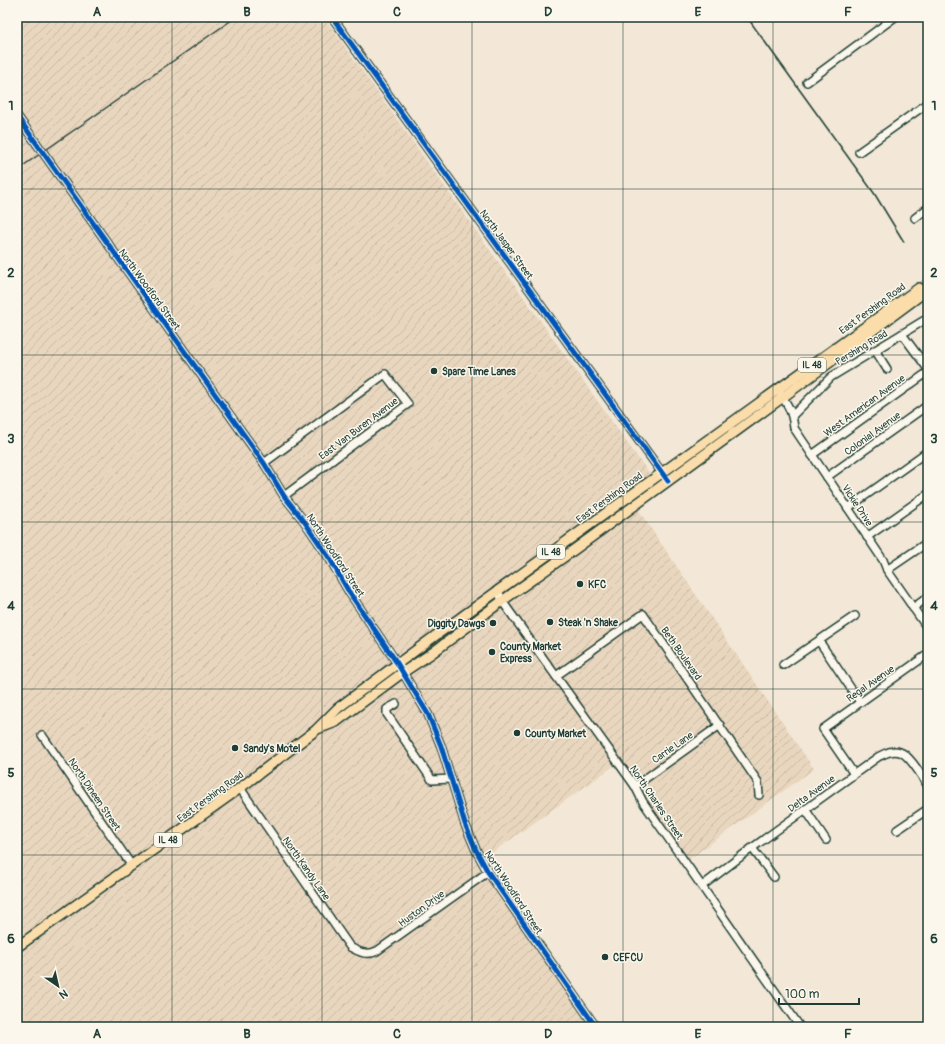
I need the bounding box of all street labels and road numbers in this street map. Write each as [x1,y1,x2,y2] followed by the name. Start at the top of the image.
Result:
[477,207,536,282] street label: North Jasper Street
[116,247,183,333] street label: North Woodford Street
[837,281,908,337] street label: East Pershing Road
[833,328,890,368] street label: Pershing Road
[798,358,826,372] road number: IL 48
[822,372,908,439] street label: West American Avenue
[317,395,401,462] street label: East Van Buren Avenue
[842,409,903,458] street label: Colonial Avenue
[574,470,645,526] street label: East Pershing Road
[839,482,875,529] street label: Vickie Drive
[304,512,367,600] street label: North Woodford Street
[537,545,565,559] road number: IL 48
[658,625,704,683] street label: Beth Boulevard
[844,663,897,705] street label: Regal Avenue
[650,729,695,766] street label: Carrie Lane
[65,756,123,834] street label: North Dineen Street
[627,763,686,843] street label: North Charles Street
[175,769,246,825] street label: East Pershing Road
[786,773,837,815] street label: Delta Avenue
[154,833,182,847] road number: IL 48
[280,835,333,903] street label: North Kandy Lane
[482,849,545,937] street label: North Woodford Street
[396,888,447,930] street label: Huston Drive

